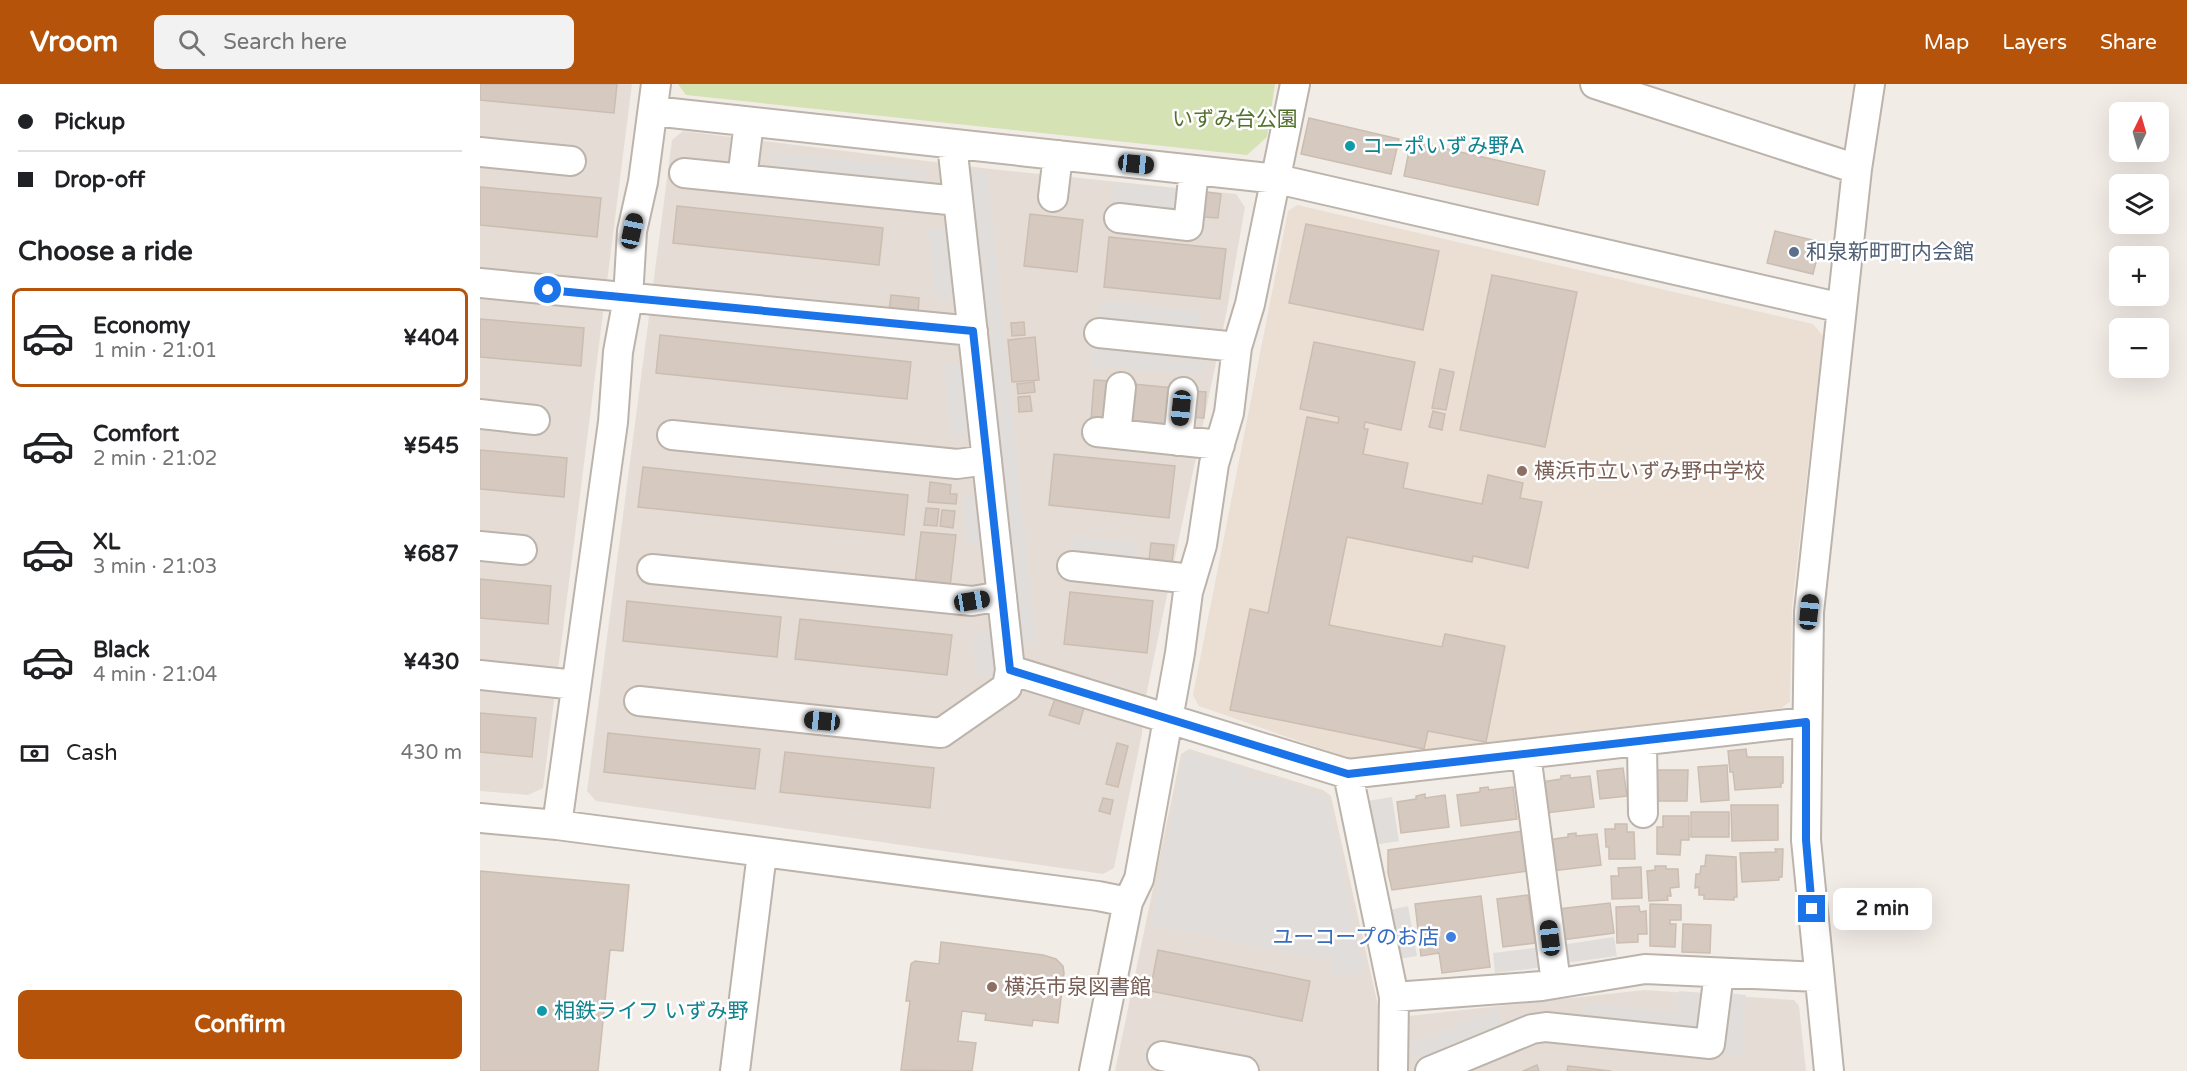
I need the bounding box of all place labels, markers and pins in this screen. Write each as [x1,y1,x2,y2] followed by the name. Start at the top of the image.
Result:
[1362,134,1525,159] place label: コーポいずみ野A
[1343,139,1357,153] marker: コーポいずみ野A
[1806,240,1974,265] place label: 和泉新町町内会館
[1787,245,1801,259] marker: 和泉新町町内会館
[1534,459,1765,484] place label: 横浜市立いずみ野中学校
[1515,464,1529,478] marker: 横浜市立いずみ野中学校
[1272,925,1439,950] place label: ユーコープのお店
[1444,930,1458,944] marker: ユーコープのお店
[1004,975,1151,1000] place label: 横浜市泉図書館
[985,980,999,994] marker: 横浜市泉図書館
[554,999,748,1024] place label: 相鉄ライフ いずみ野
[535,1004,549,1018] marker: 相鉄ライフ いずみ野

